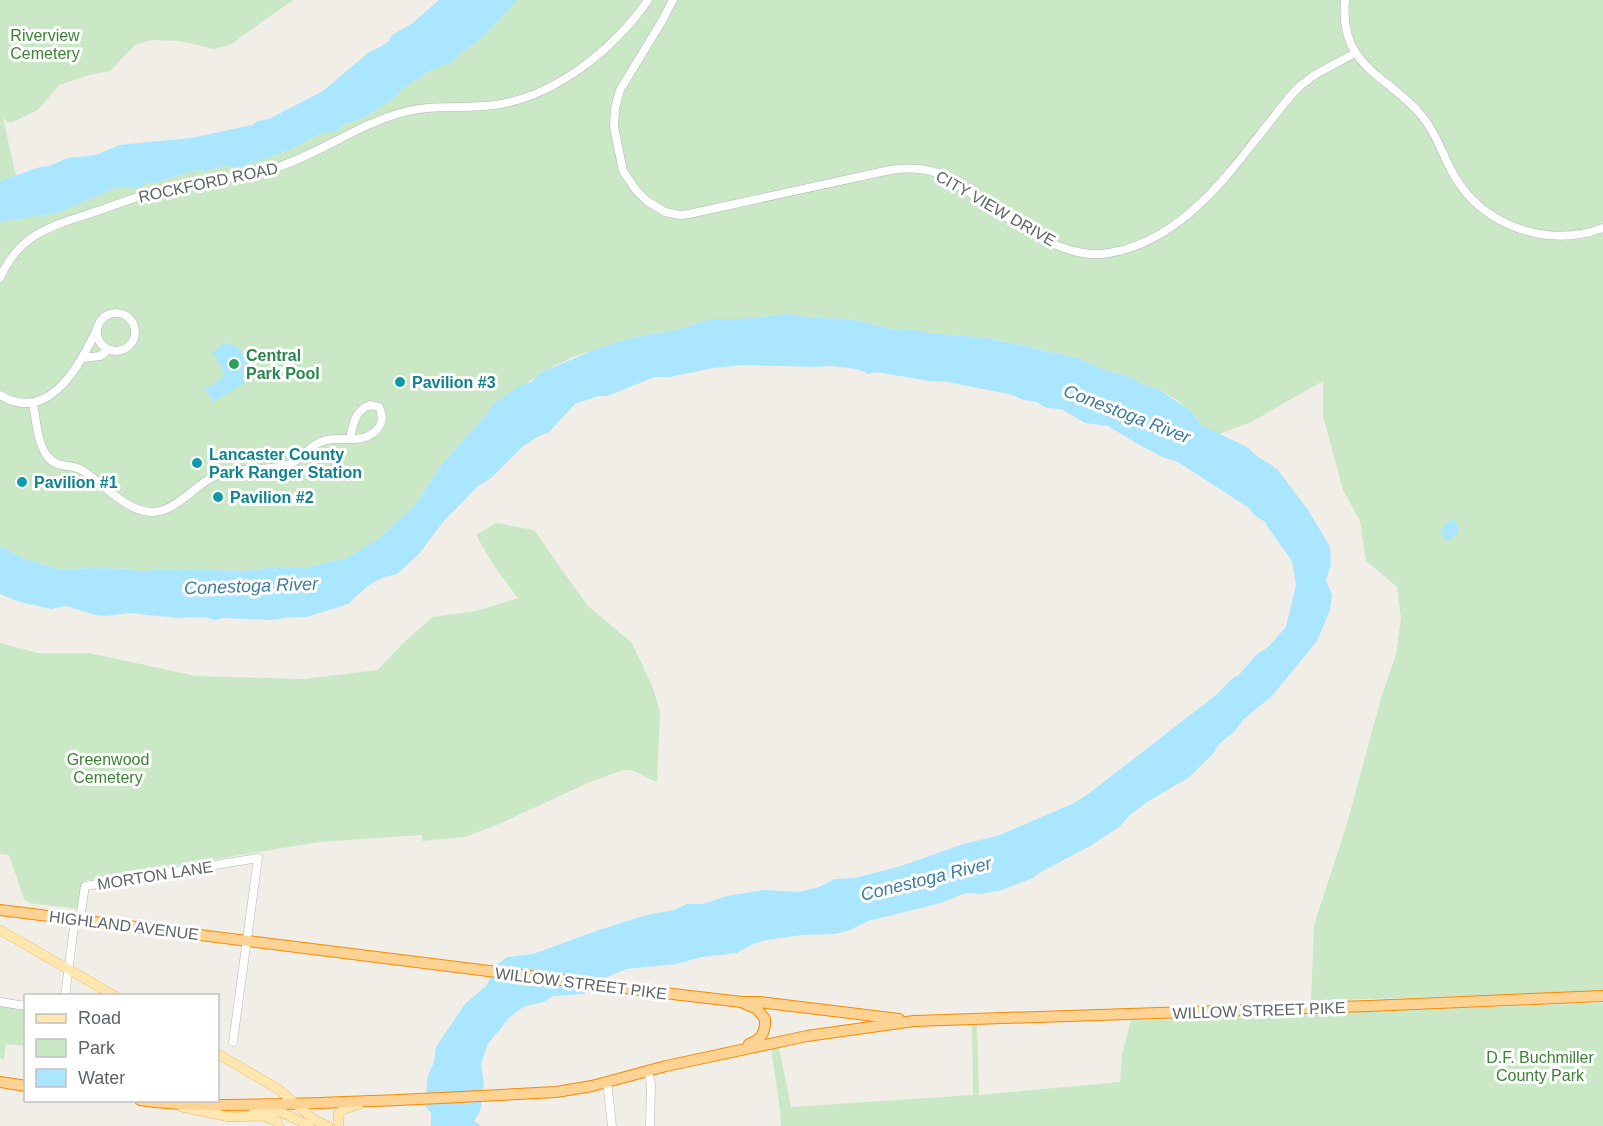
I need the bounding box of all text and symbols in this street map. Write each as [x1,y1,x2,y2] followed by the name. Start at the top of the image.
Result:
[10,27,80,62] park label: Riverview Cemetery
[137,159,279,206] street label: ROCKFORD ROAD
[933,167,1058,250] street label: CITY VIEW DRIVE
[246,347,320,382] place label: Central Park Pool
[227,357,241,371] marker: Central Park Pool
[412,374,496,391] place label: Pavilion #3
[393,375,407,389] marker: Pavilion #3
[1061,381,1194,448] water label: Conestoga River
[209,446,362,481] place label: Lancaster County Park Ranger Station
[190,456,204,470] marker: Lancaster County Park Ranger Station
[34,474,118,491] place label: Pavilion #1
[15,475,29,489] marker: Pavilion #1
[230,489,314,506] place label: Pavilion #2
[211,490,225,504] marker: Pavilion #2
[184,574,319,598] water label: Conestoga River
[67,751,149,786] park label: Greenwood Cemetery
[859,853,994,905] water label: Conestoga River
[96,858,214,893] street label: MORTON LANE
[48,908,200,943] street label: HIGHLAND AVENUE
[494,965,668,1002] street label: WILLOW STREET PIKE
[24,994,219,1102] legend
[1172,999,1346,1022] street label: WILLOW STREET PIKE
[78,1008,121,1028] text: Road
[78,1038,116,1058] text: Park
[1486,1049,1594,1084] park label: D.F. Buchmiller County Park
[78,1068,125,1088] text: Water

